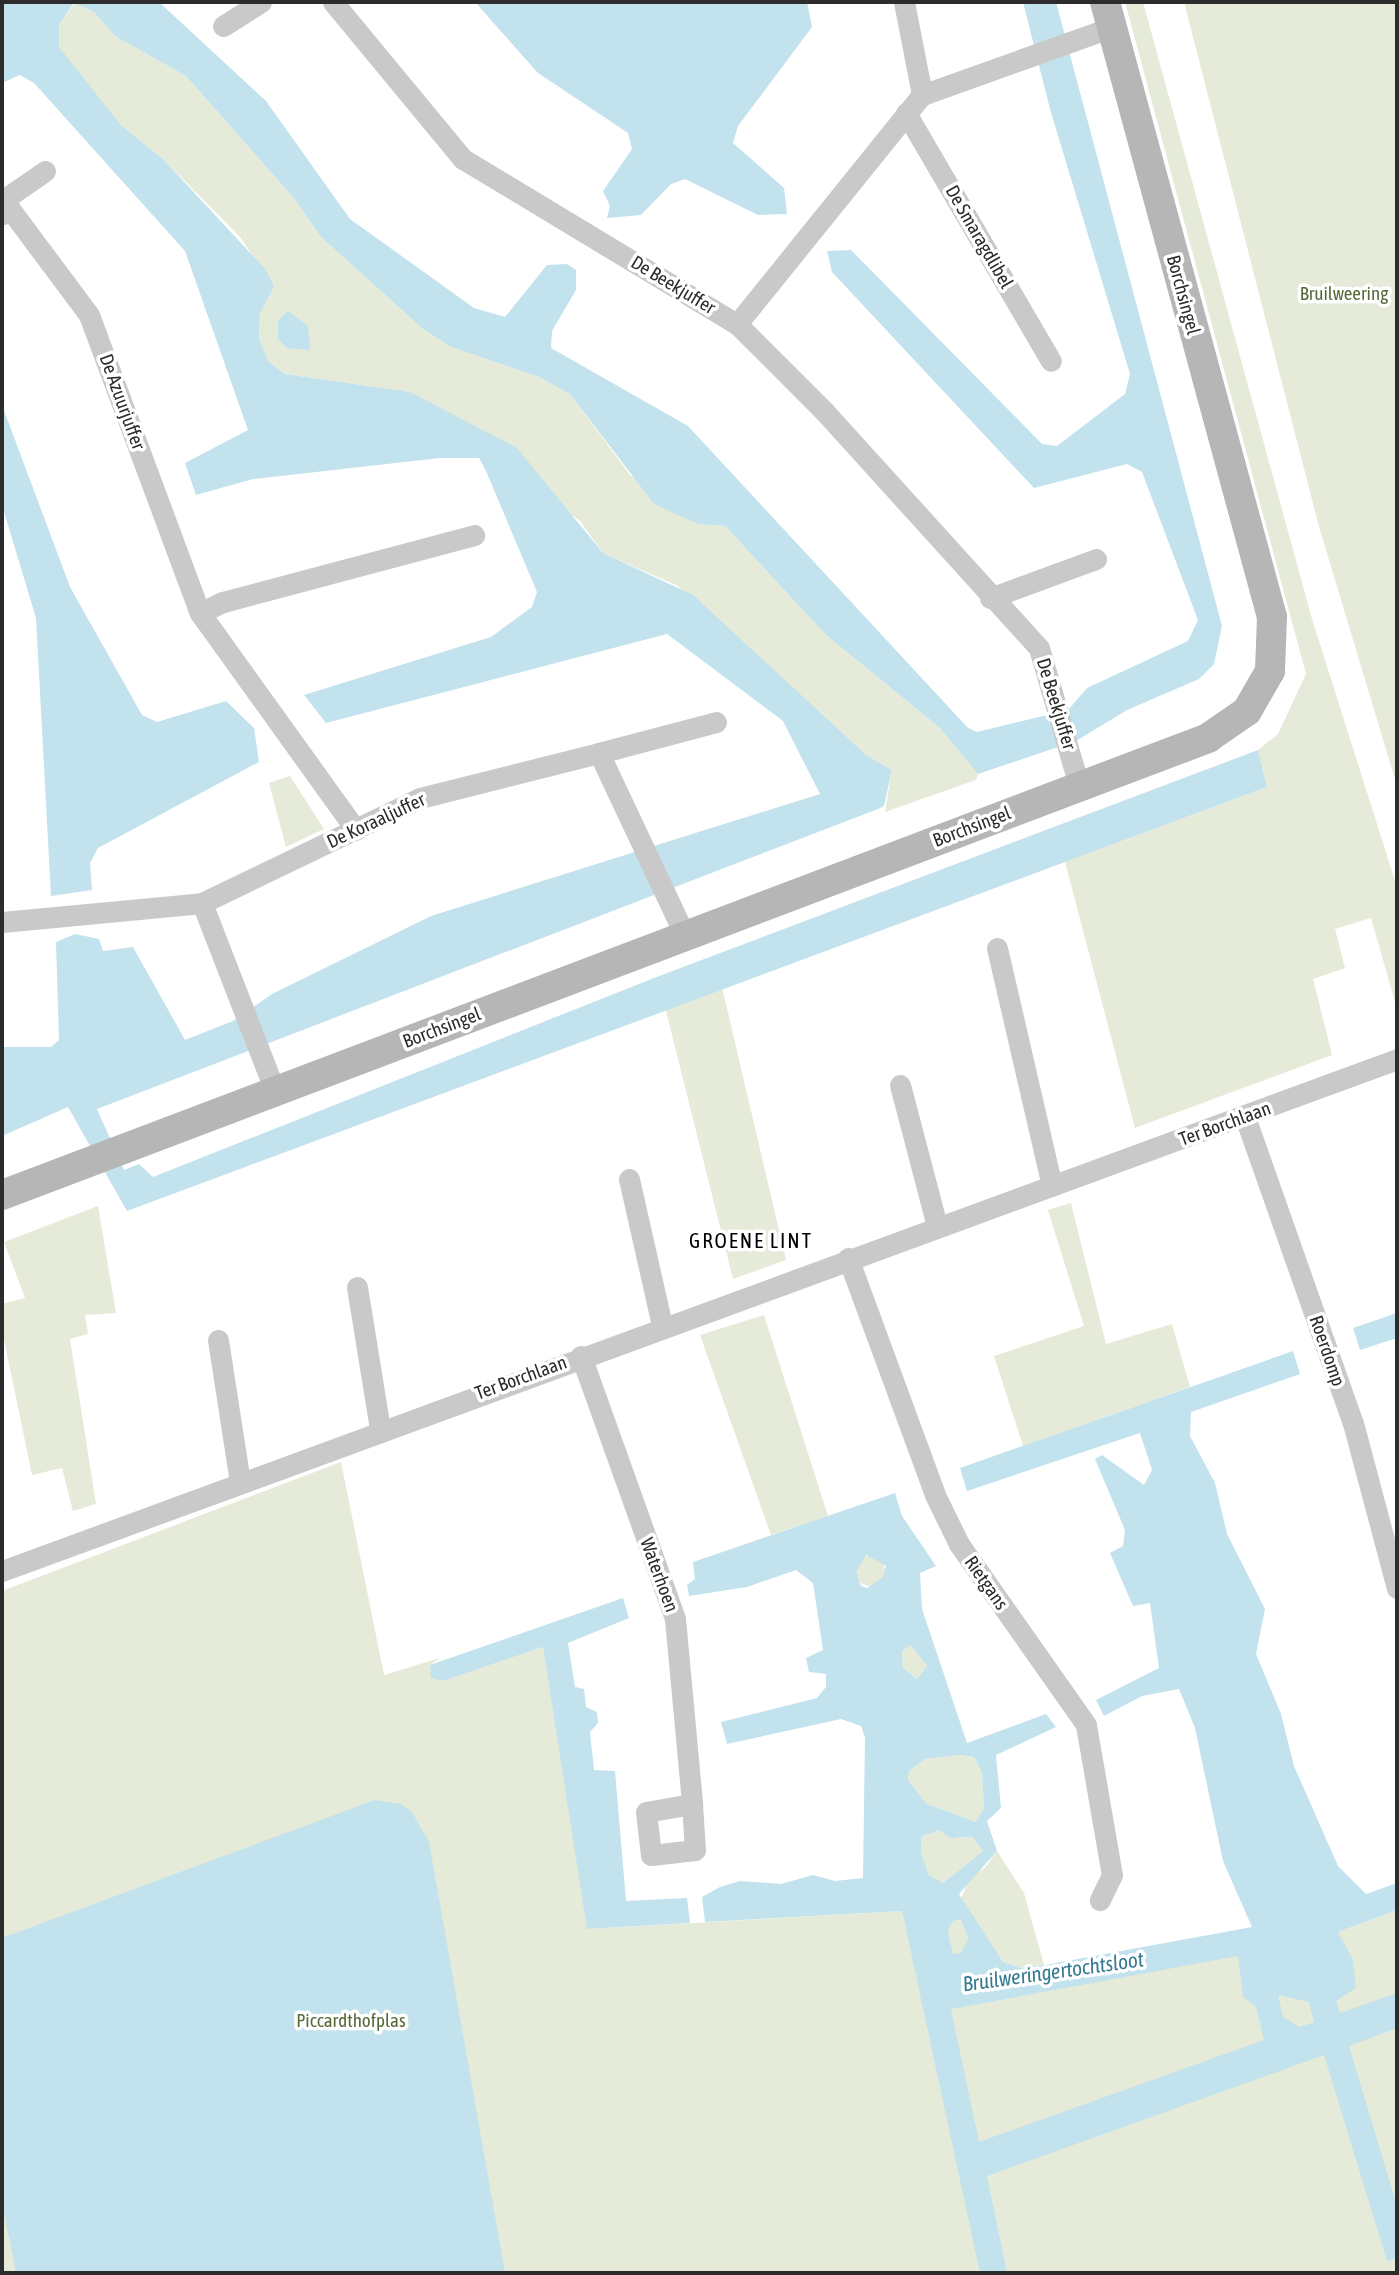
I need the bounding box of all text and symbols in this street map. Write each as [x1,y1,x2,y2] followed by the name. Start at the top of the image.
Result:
[940,181,1018,293] street label: De Smaragdlibel
[627,251,719,319] street label: De Beekjuffer
[1161,253,1205,337] street label: Borchsingel
[1300,283,1388,305] park label: Bruilweering
[94,351,150,453] street label: De Azuurjuffer
[1031,655,1081,753] street label: De Beekjuffer
[323,788,429,854] street label: De Koraaljuffer
[930,802,1014,852] street label: Borchsingel
[400,1003,484,1053] street label: Borchsingel
[1176,1097,1274,1151] street label: Ter Borchlaan
[690,1227,812,1253] district label: GROENE LINT
[1304,1313,1350,1389] street label: Roerdomp
[472,1351,570,1405] street label: Ter Borchlaan
[635,1535,683,1615] street label: Waterhoen
[959,1552,1013,1614] street label: Rietgans
[961,1946,1145,1996] water label: Bruilweringertochtsloot
[296,2010,406,2032] park label: Piccardthofplas

